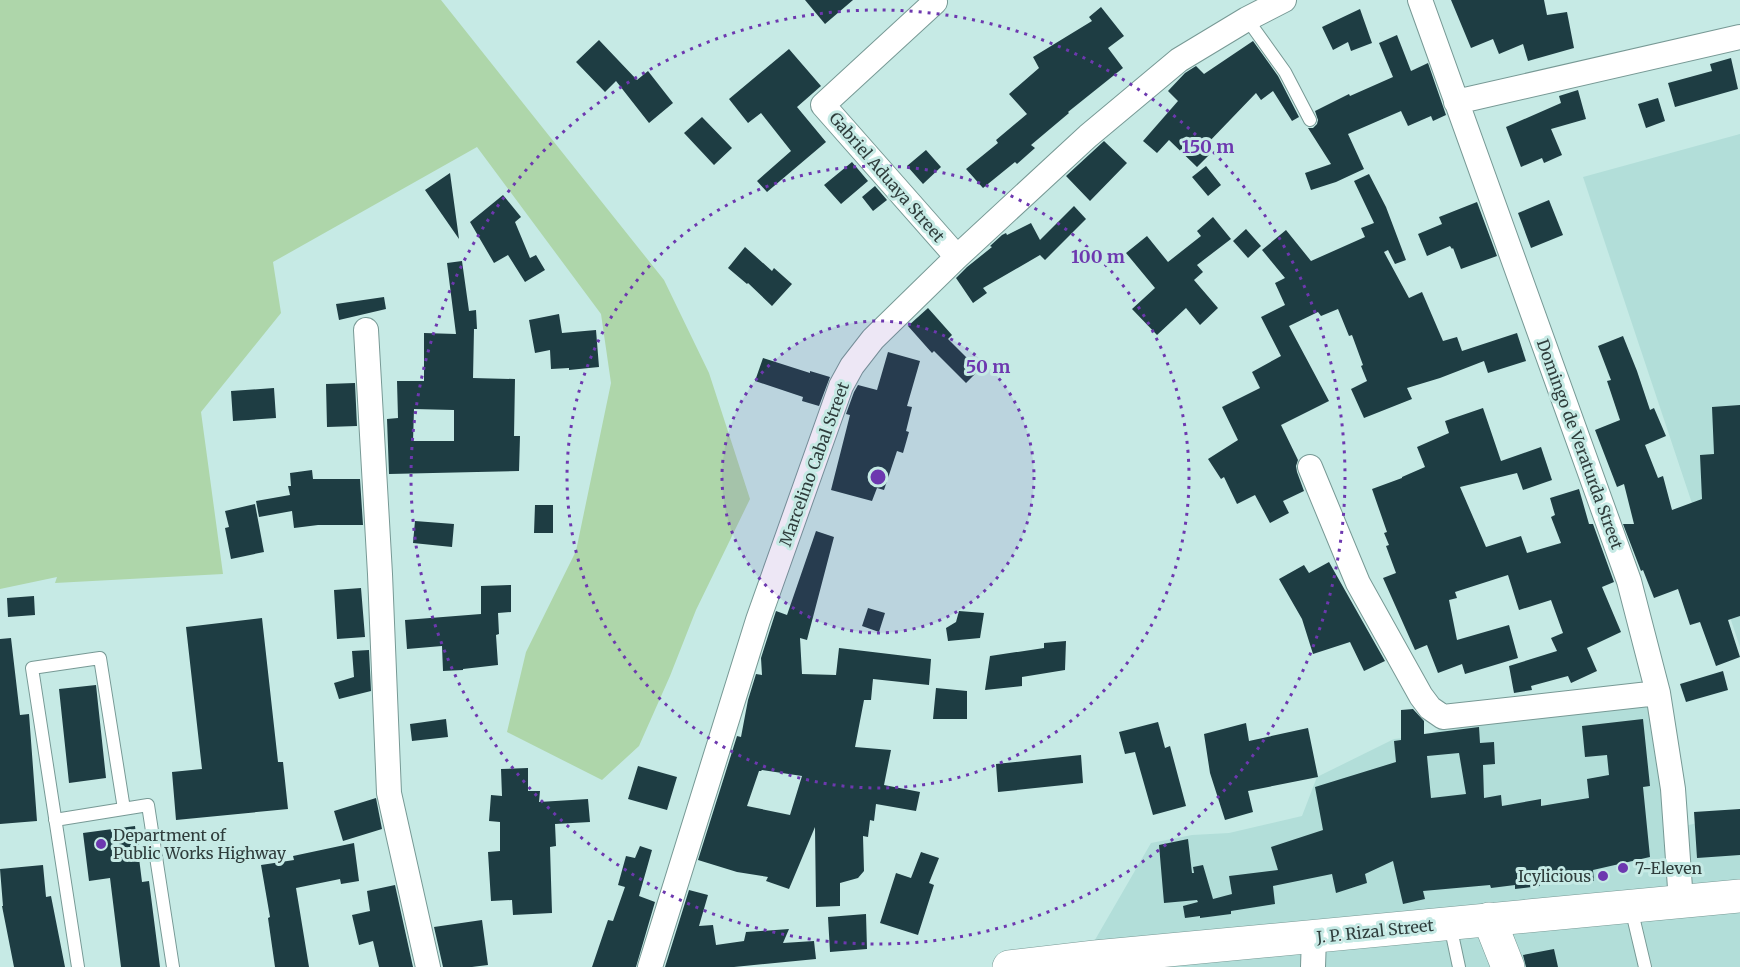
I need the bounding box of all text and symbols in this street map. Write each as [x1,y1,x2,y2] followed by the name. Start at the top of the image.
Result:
[825,108,949,247] street label: Gabriel Aduaya Street
[1182,135,1234,158] text: 150 m
[1071,245,1125,268] text: 100 m
[1533,336,1628,552] street label: Domingo de Veraturda Street
[966,355,1010,378] text: 50 m
[775,378,853,549] street label: Marcelino Cabal Street
[868,467,888,487] centre of rings
[113,825,287,863] place label: Department of Public Works Highway
[94,837,108,851] marker: Department of Public Works Highway
[1635,858,1703,878] place label: 7-Eleven
[1616,861,1630,875] marker: 7-Eleven
[1518,866,1591,886] place label: Icylicious
[1596,869,1610,883] marker: Icylicious
[1314,915,1435,947] street label: J. P. Rizal Street

